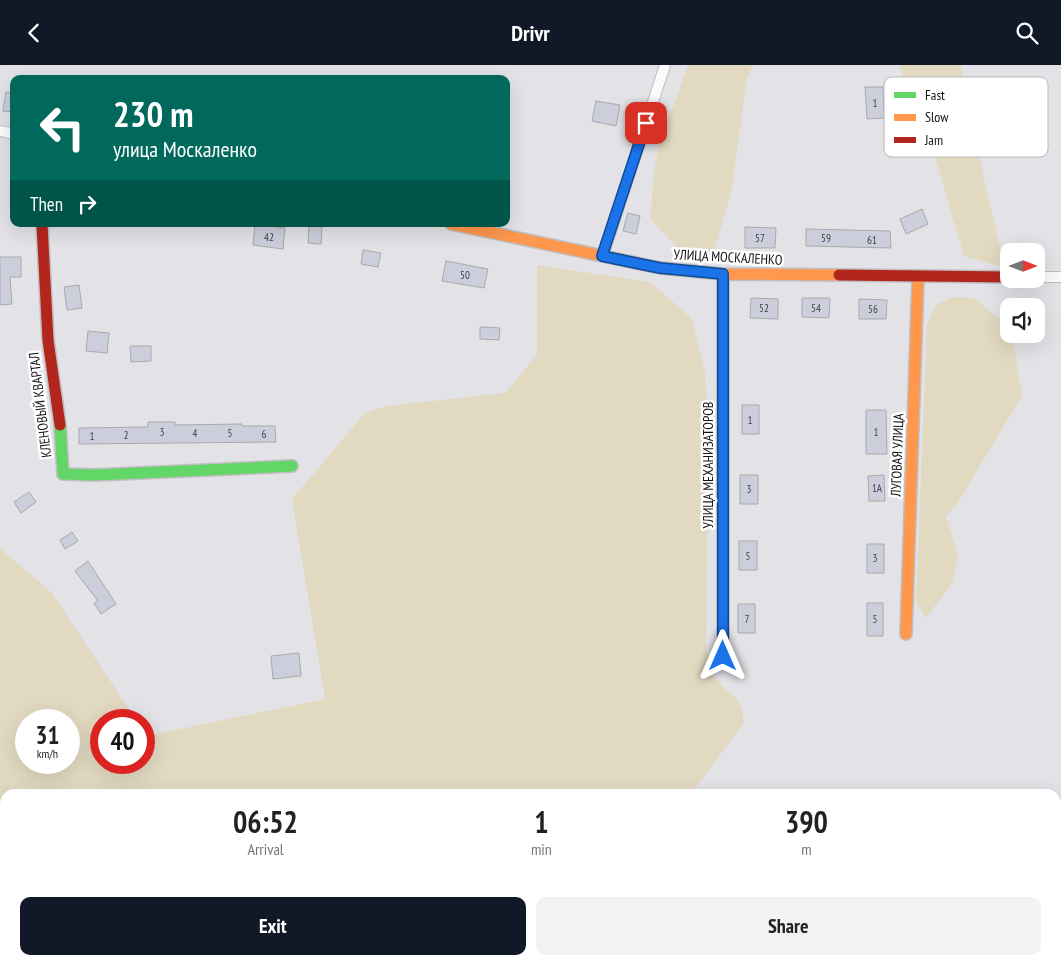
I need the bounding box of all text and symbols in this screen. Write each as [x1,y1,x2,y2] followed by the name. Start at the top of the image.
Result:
[20,19,48,47] icon: back
[511,19,550,47] text: Drivr
[1013,19,1041,47] icon: search
[884,77,1048,157] legend
[925,86,945,104] text: Fast
[113,91,194,137] text: 230 m
[30,95,95,160] icon: left
[873,96,878,110] house number: 1
[625,102,667,144] pin
[925,108,949,126] text: Slow
[632,109,660,137] icon: arrive
[924,131,943,149] text: Jam
[113,135,257,163] text: улица Москаленко
[73,190,101,218] icon: right
[30,192,63,216] text: Then
[264,230,274,244] house number: 42
[755,231,765,245] house number: 57
[821,231,831,245] house number: 59
[867,233,877,247] house number: 61
[1000,243,1045,287] north arrow
[1000,243,1045,343] map controls
[673,245,783,269] street label: УЛИЦА МОСКАЛЕНКО
[460,268,470,282] house number: 50
[1000,298,1045,343] button: sound
[759,301,769,315] house number: 52
[811,301,821,315] house number: 54
[868,302,878,316] house number: 56
[25,351,55,459] street label: КЛЕНОВЫЙ КВАРТАЛ
[699,402,717,528] street label: УЛИЦА МЕХАНИЗАТОРОВ
[748,413,753,427] house number: 1
[887,413,907,498] street label: ЛУГОВАЯ УЛИЦА
[160,425,165,439] house number: 3
[874,425,879,439] house number: 1
[193,426,198,440] house number: 4
[228,426,233,440] house number: 5
[262,427,267,441] house number: 6
[124,428,129,442] house number: 2
[90,429,95,443] house number: 1
[872,481,883,495] house number: 1А
[747,482,752,496] house number: 3
[746,549,751,563] house number: 5
[873,551,878,565] house number: 3
[745,612,750,626] house number: 7
[873,612,878,626] house number: 5
[696,629,748,681] position arrow
[90,709,155,774] speed limit sign: 40
[36,719,59,751] text: 31
[37,746,58,761] text: km/h
[233,802,298,841] text: 06:52
[534,802,549,841] text: 1
[785,802,828,841] text: 390
[247,839,284,859] text: Arrival
[531,839,552,859] text: min
[801,839,812,859] text: m
[20,897,526,955] button: Exit
[536,897,1041,955] button: Share

